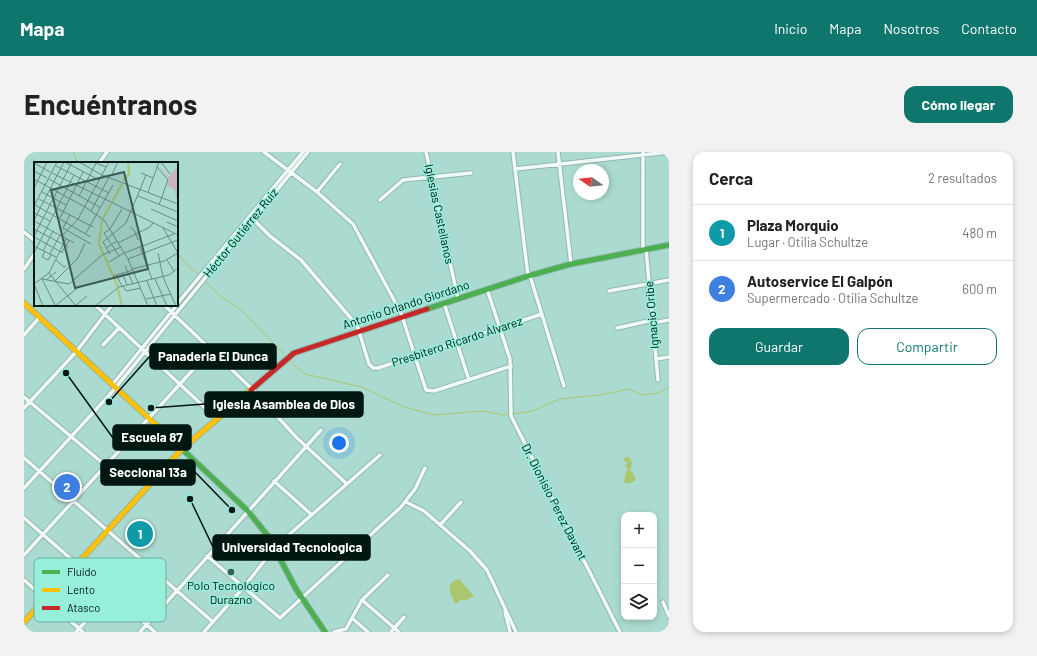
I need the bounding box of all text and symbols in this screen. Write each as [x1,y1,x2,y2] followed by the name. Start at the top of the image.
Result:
[20,17,64,40] text: Mapa
[774,20,807,37] text: Inicio
[829,20,861,37] text: Mapa
[883,20,939,37] text: Nosotros
[961,20,1017,37] text: Contacto
[904,86,1013,123] button: Cómo llegar
[24,87,197,121] text: Encuéntranos
[34,162,178,306] inset map
[423,163,457,265] street label: Iglesias Castellanos
[573,164,609,200] north arrow
[709,168,753,188] text: Cerca
[928,170,997,186] text: 2 resultados
[200,185,280,280] street label: Héctor Gutiérrez Ruiz
[747,216,839,234] text: Plaza Morquio
[720,225,724,241] text: 1
[962,225,997,241] text: 480 m
[747,234,868,250] text: Lugar · Otilia Schultze
[747,272,893,290] text: Autoservice El Galpón
[341,277,471,331] street label: Antonio Orlando Giordano
[641,281,661,350] street label: Ignacio Oribe
[718,281,726,297] text: 2
[962,281,997,297] text: 600 m
[747,290,919,306] text: Supermercado · Otilia Schultze
[389,313,524,369] street label: Presbítero Ricardo Álvarez
[709,328,849,365] button: Guardar
[857,328,997,365] button: Compartir
[150,344,276,369] callout: Panaderia El Dunca
[158,348,268,364] text: Panaderia El Dunca
[205,392,363,417] callout: Iglesia Asamblea de Dios
[213,396,356,412] text: Iglesia Asamblea de Dios
[113,425,191,450] callout: Escuela 87
[121,429,183,445] text: Escuela 87
[329,433,349,453] your location
[519,441,590,562] street label: Dr. Dionisio Perez Davant
[101,460,195,485] callout: Seccional 13a
[109,464,187,480] text: Seccional 13a
[54,472,80,502] pin: 2
[621,512,657,620] map controls
[621,512,657,548] button: +
[127,519,153,549] pin: 1
[213,535,370,560] callout: Universidad Tecnologica
[222,539,362,555] text: Universidad Tecnologica
[621,548,657,584] button: −
[34,558,166,622] legend
[67,565,96,578] text: Fluido
[226,567,236,577] marker: Polo Tecnológico Durazno
[187,578,275,606] place label: Polo Tecnológico Durazno
[67,583,95,596] text: Lento
[621,584,657,620] button: layers
[67,601,100,614] text: Atasco

